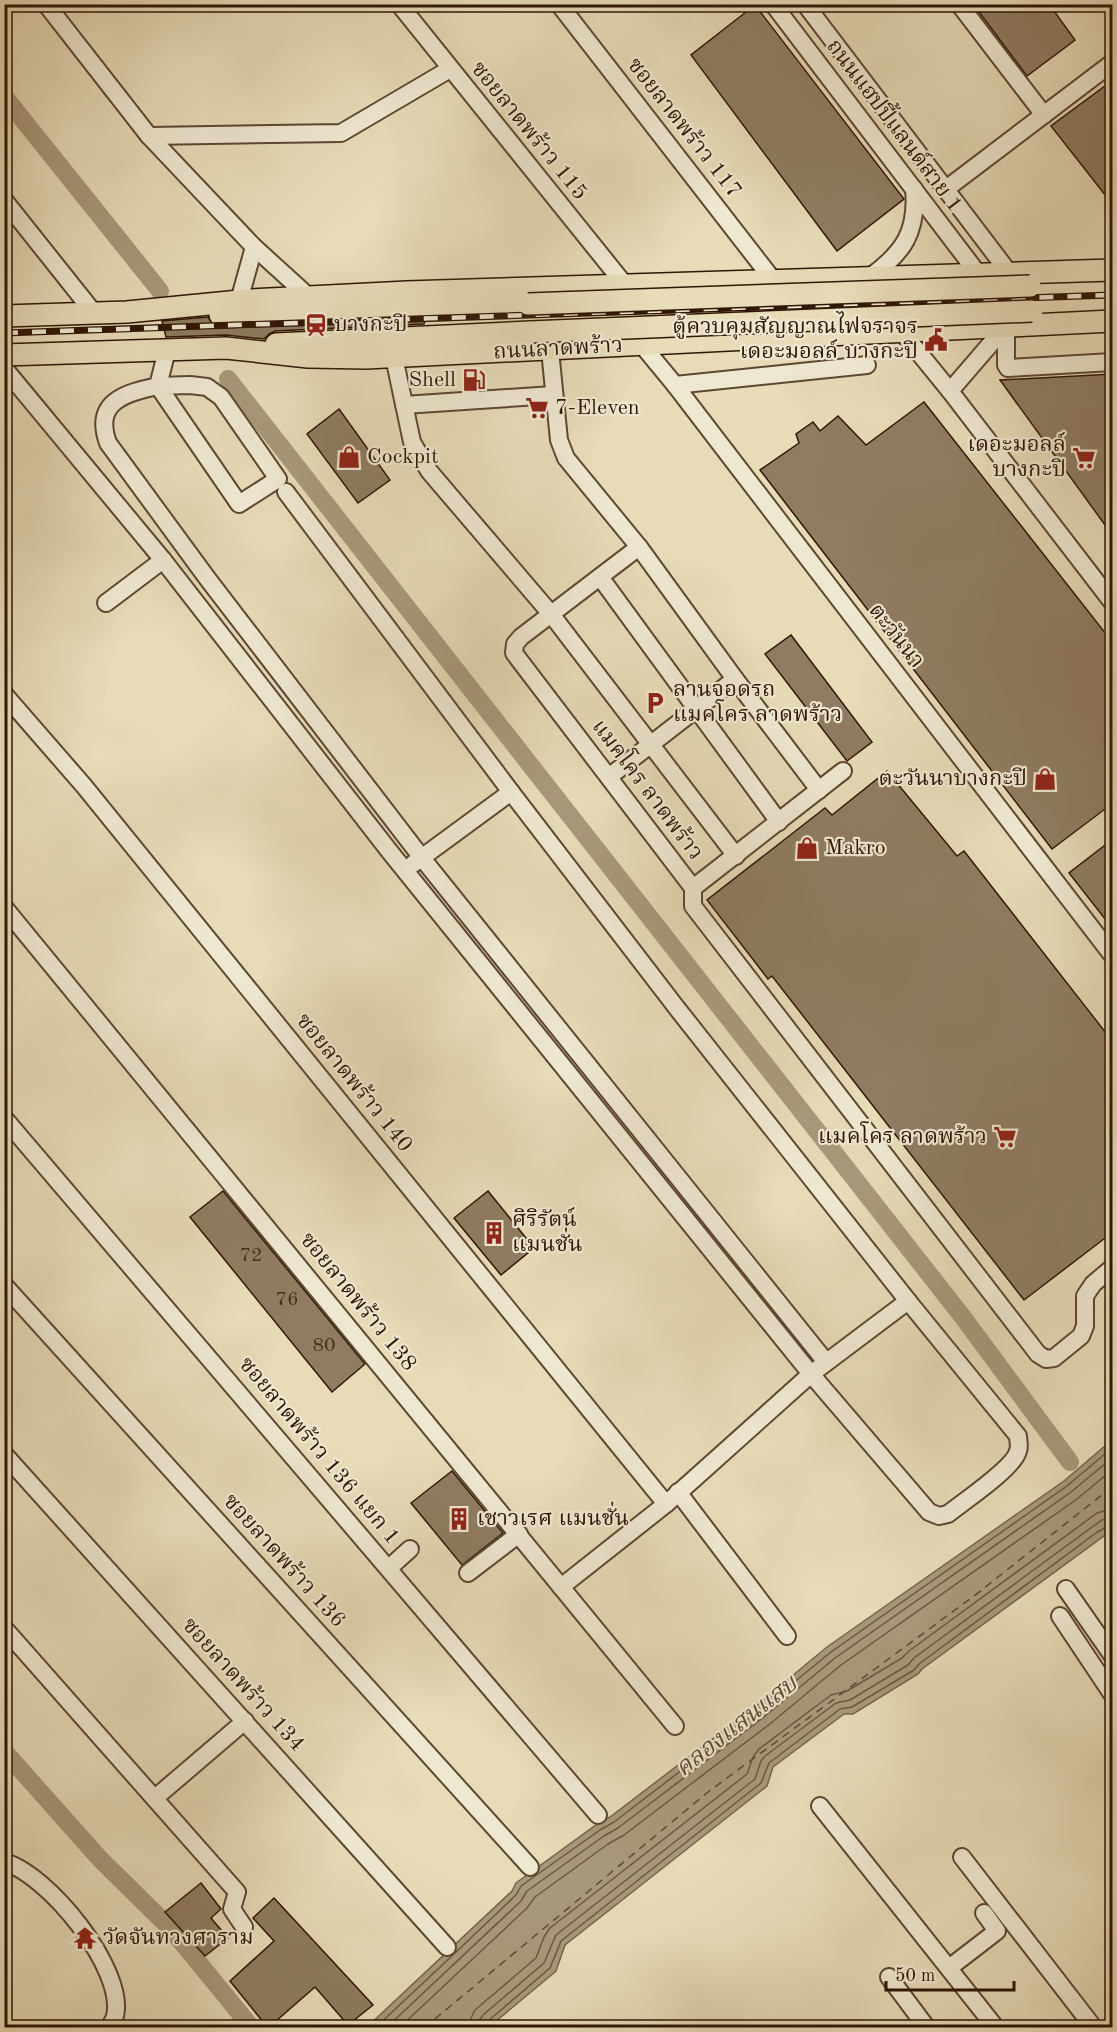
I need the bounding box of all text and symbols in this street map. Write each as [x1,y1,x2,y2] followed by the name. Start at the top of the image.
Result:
[822,31,972,216] street label: ถนนแฮปปี้แลนด์สาย 1
[623,53,746,202] street label: ซอยลาดพร้าว 117
[467,57,592,204] street label: ซอยลาดพร้าว 115
[672,311,918,363] place label: ตู้ควบคุมสัญญาณไฟจราจร เดอะมอลล์ บางกะปิ
[303,312,329,338] station icon: บางกะปิ
[334,313,408,336] place label: บางกะปิ
[923,327,949,353] public building icon: ตู้ควบคุมสัญญาณไฟจราจร เดอะมอลล์ บางกะปิ
[493,334,623,363] street label: ถนนลาดพร้าว
[461,367,487,393] fuel station icon: Shell
[408,369,456,391] place label: Shell
[524,395,550,421] supermarket icon: 7-Eleven
[555,397,640,419] place label: 7-Eleven
[967,431,1066,481] place label: เดอะมอลล์ บางกะปิ
[336,444,362,470] shop icon: Cockpit
[1071,445,1097,471] supermarket icon: เดอะมอลล์ บางกะปิ
[367,446,439,468] place label: Cockpit
[864,600,928,672] street label: ตะวันนา
[673,679,842,726] place label: ลานจอดรถ แมคโคร ลาดพร้าว
[642,690,668,716] parking icon: ลานจอดรถ แมคโคร ลาดพร้าว
[587,713,711,864] street label: แมคโคร ลาดพร้าว
[1032,766,1058,792] shop icon: ตะวันนาบางกะปิ
[878,767,1027,790] place label: ตะวันนาบางกะปิ
[794,835,820,861] shop icon: Makro
[825,837,886,859] place label: Makro
[292,1009,417,1156] street label: ซอยลาดพร้าว 140
[818,1121,987,1148] place label: แมคโคร ลาดพร้าว
[992,1124,1018,1150] supermarket icon: แมคโคร ลาดพร้าว
[512,1206,583,1256] place label: ศิริรัตน์ แมนชั่น
[481,1220,507,1246] building icon: ศิริรัตน์ แมนชั่น
[296,1228,421,1375] street label: ซอยลาดพร้าว 138
[239,1246,263,1266] house number: 72
[275,1290,299,1310] house number: 76
[312,1336,336,1356] house number: 80
[234,1353,404,1549] street label: ซอยลาดพร้าว 136 แยก 1
[219,1490,350,1632] street label: ซอยลาดพร้าว 136
[477,1501,629,1530] place label: เชาวเรศ แมนชั่น
[446,1506,472,1532] building icon: เชาวเรศ แมนชั่น
[178,1614,309,1756] street label: ซอยลาดพร้าว 134
[672,1671,804,1782] water label: คลองแสนแสบ
[72,1925,98,1951] temple icon: วัดจันทวงศาราม
[103,1927,254,1949] place label: วัดจันทวงศาราม
[886,1954,1014,1992] scale bar
[895,1967,935,1985] text: 50 m

